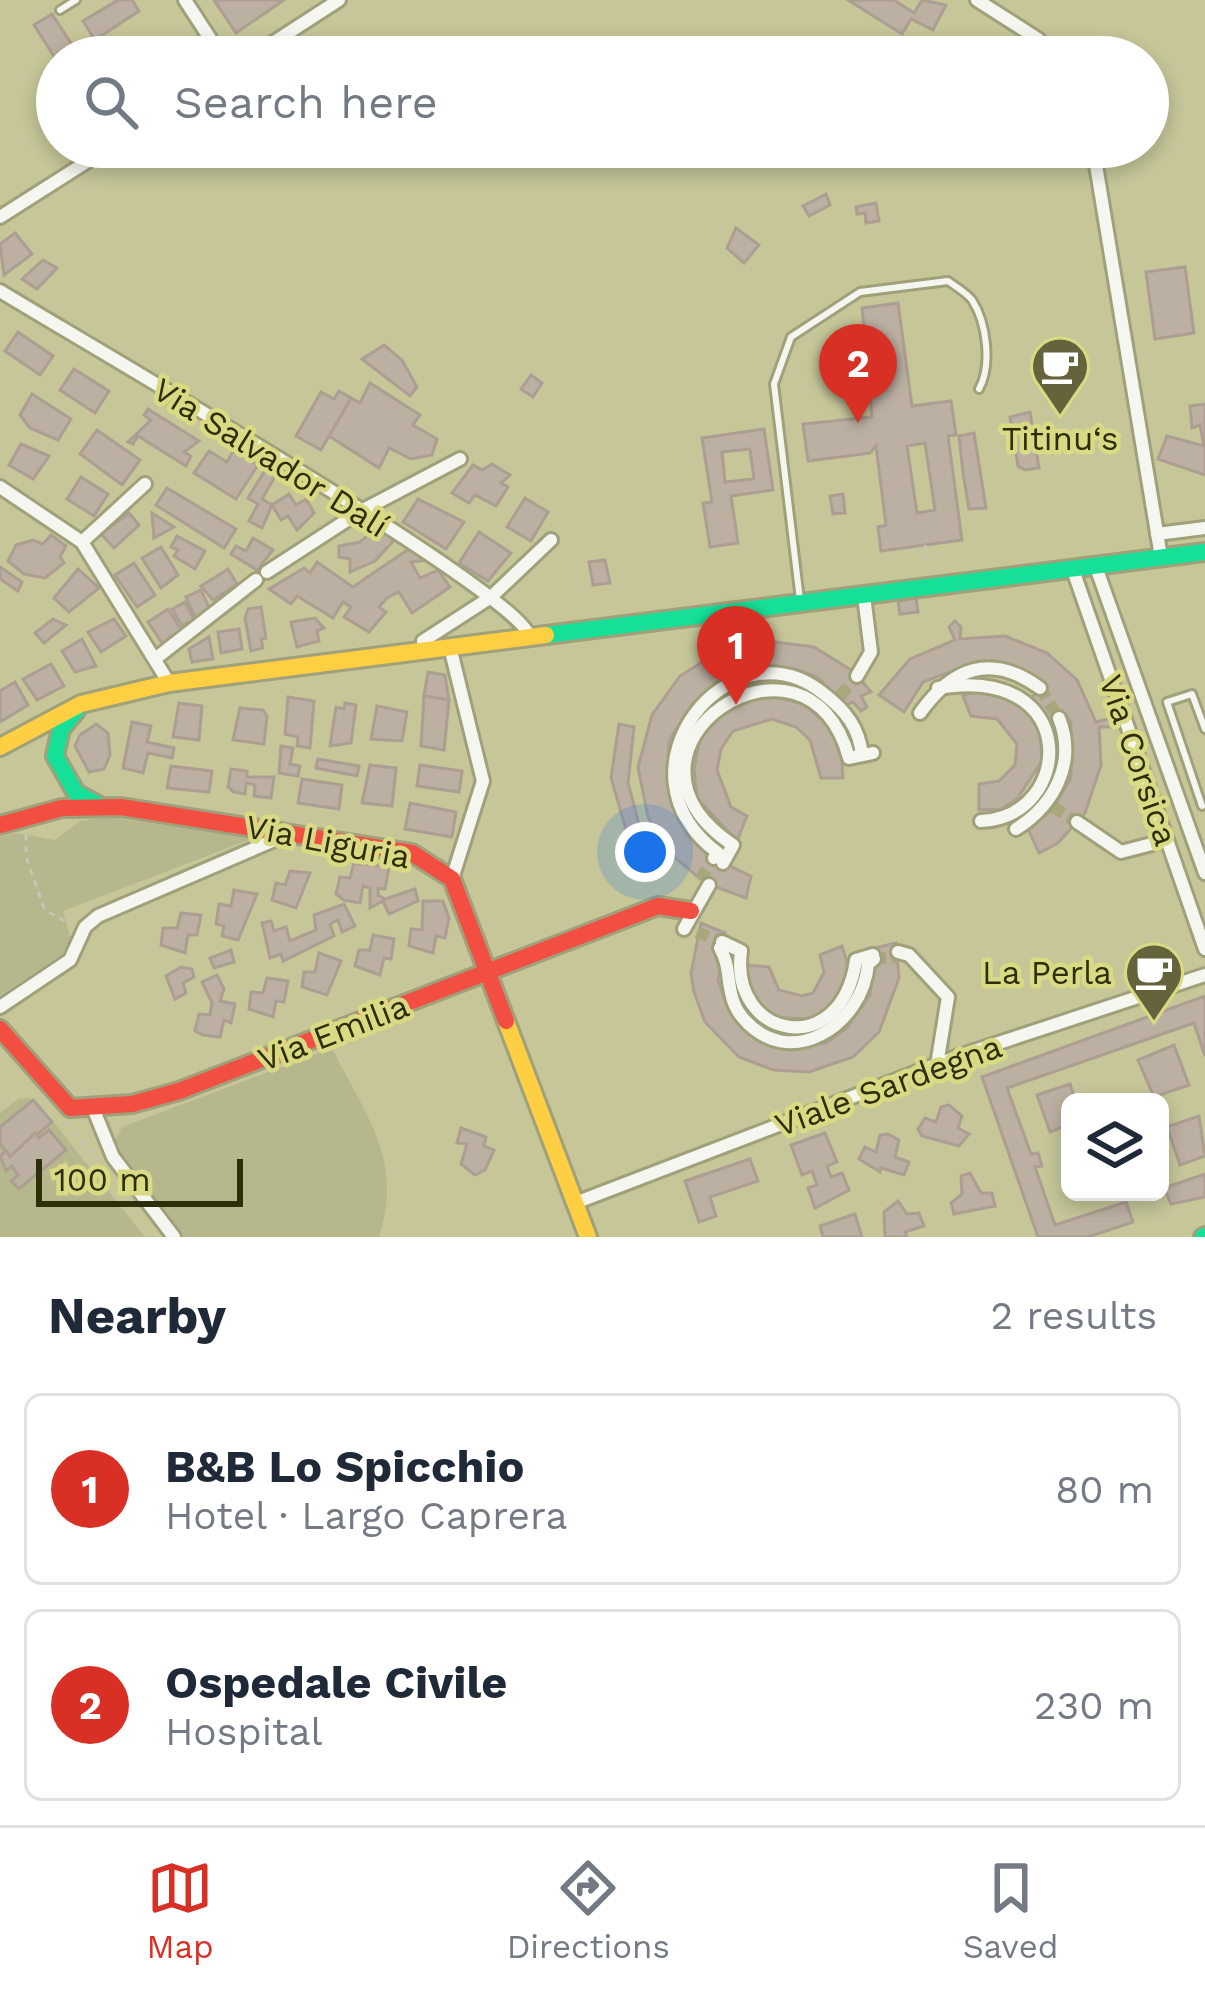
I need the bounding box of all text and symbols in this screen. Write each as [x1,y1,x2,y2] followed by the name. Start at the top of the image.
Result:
[36,36,1169,168] search box
[78,69,144,135] icon: search
[174,76,438,129] text: Search here
[819,324,897,423] pin: 2
[1029,335,1091,417] cafe icon: Titinu‘s
[146,369,396,545] street label: Via Salvador Dalí
[1002,419,1118,458] place label: Titinu‘s
[697,606,775,705] pin: 1
[1091,670,1186,851] street label: Via Corsica
[242,806,413,877] street label: Via Liguria
[615,822,675,882] your location
[1123,941,1185,1023] cafe icon: La Perla
[982,953,1112,992] place label: La Perla
[252,986,414,1079] street label: Via Emilia
[770,1026,1007,1145] street label: Viale Sardegna
[1061,1093,1169,1201] map controls
[1061,1093,1169,1201] button: layers
[36,1153,243,1206] scale bar
[54,1160,151,1199] text: 100 m
[48,1286,226,1345] text: Nearby
[991,1293,1157,1338] text: 2 results
[165,1440,524,1493] text: B&B Lo Spicchio
[82,1467,98,1512] text: 1
[1055,1467,1154,1512] text: 80 m
[165,1493,567,1538] text: Hotel · Largo Caprera
[165,1656,507,1709] text: Ospedale Civile
[78,1683,102,1728] text: 2
[1034,1683,1154,1728] text: 230 m
[165,1709,322,1754] text: Hospital
[146,1855,214,1966] tab: Map
[507,1855,670,1966] tab: Directions
[963,1855,1059,1966] tab: Saved

